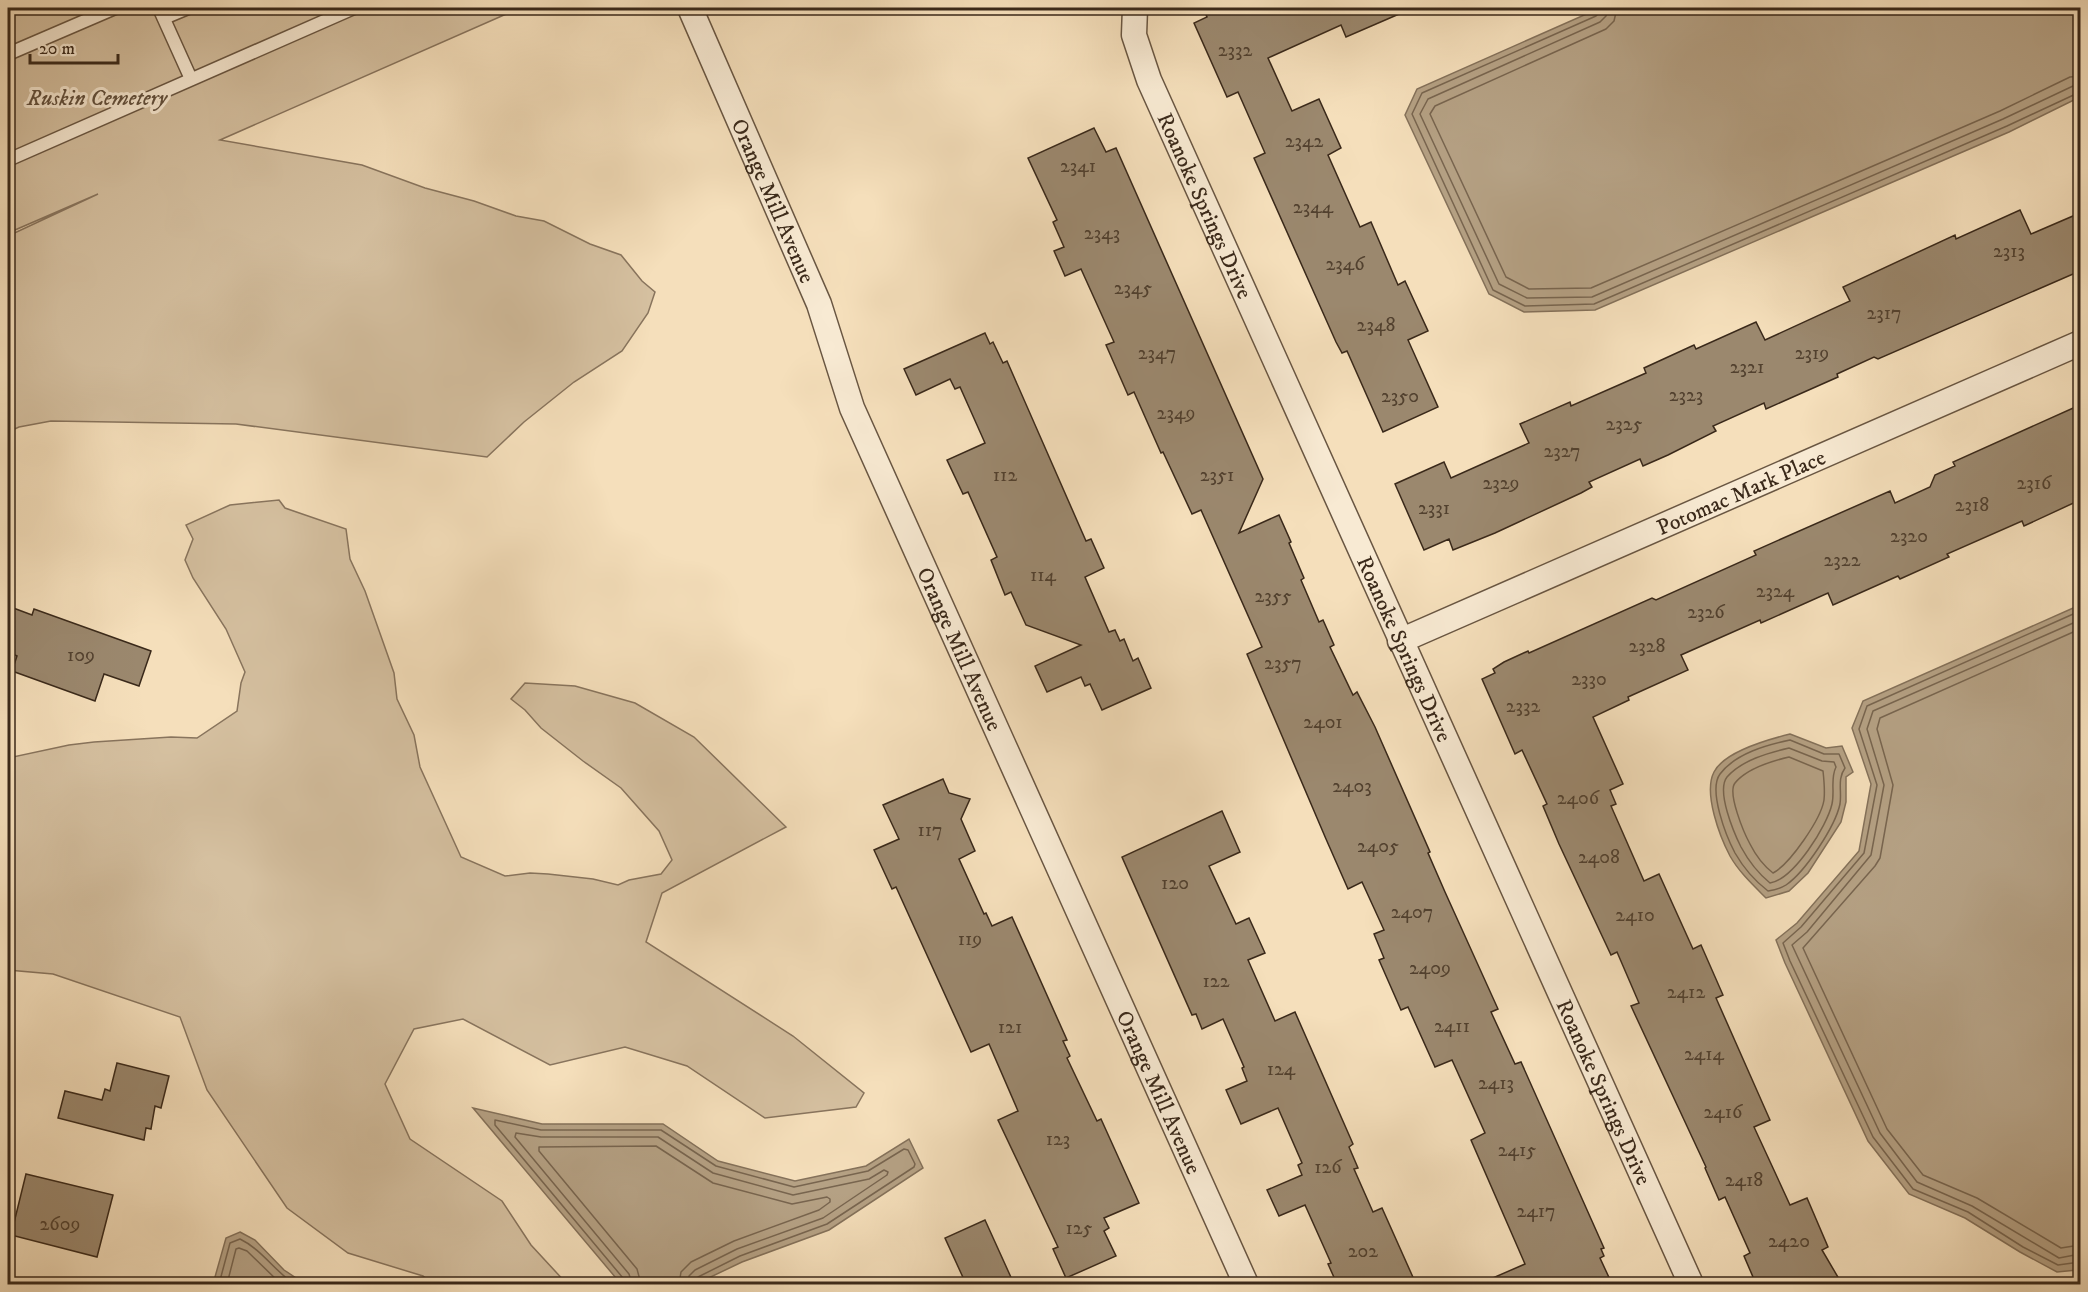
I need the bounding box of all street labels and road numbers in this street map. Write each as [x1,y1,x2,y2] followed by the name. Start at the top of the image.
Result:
[1151,109,1258,303] street label: Roanoke Springs Drive
[725,115,820,287] street label: Orange Mill Avenue
[1653,444,1830,542] street label: Potomac Mark Place
[1350,552,1457,746] street label: Roanoke Springs Drive
[910,563,1007,735] street label: Orange Mill Avenue
[1550,995,1657,1190] street label: Roanoke Springs Drive
[1110,1007,1207,1179] street label: Orange Mill Avenue

